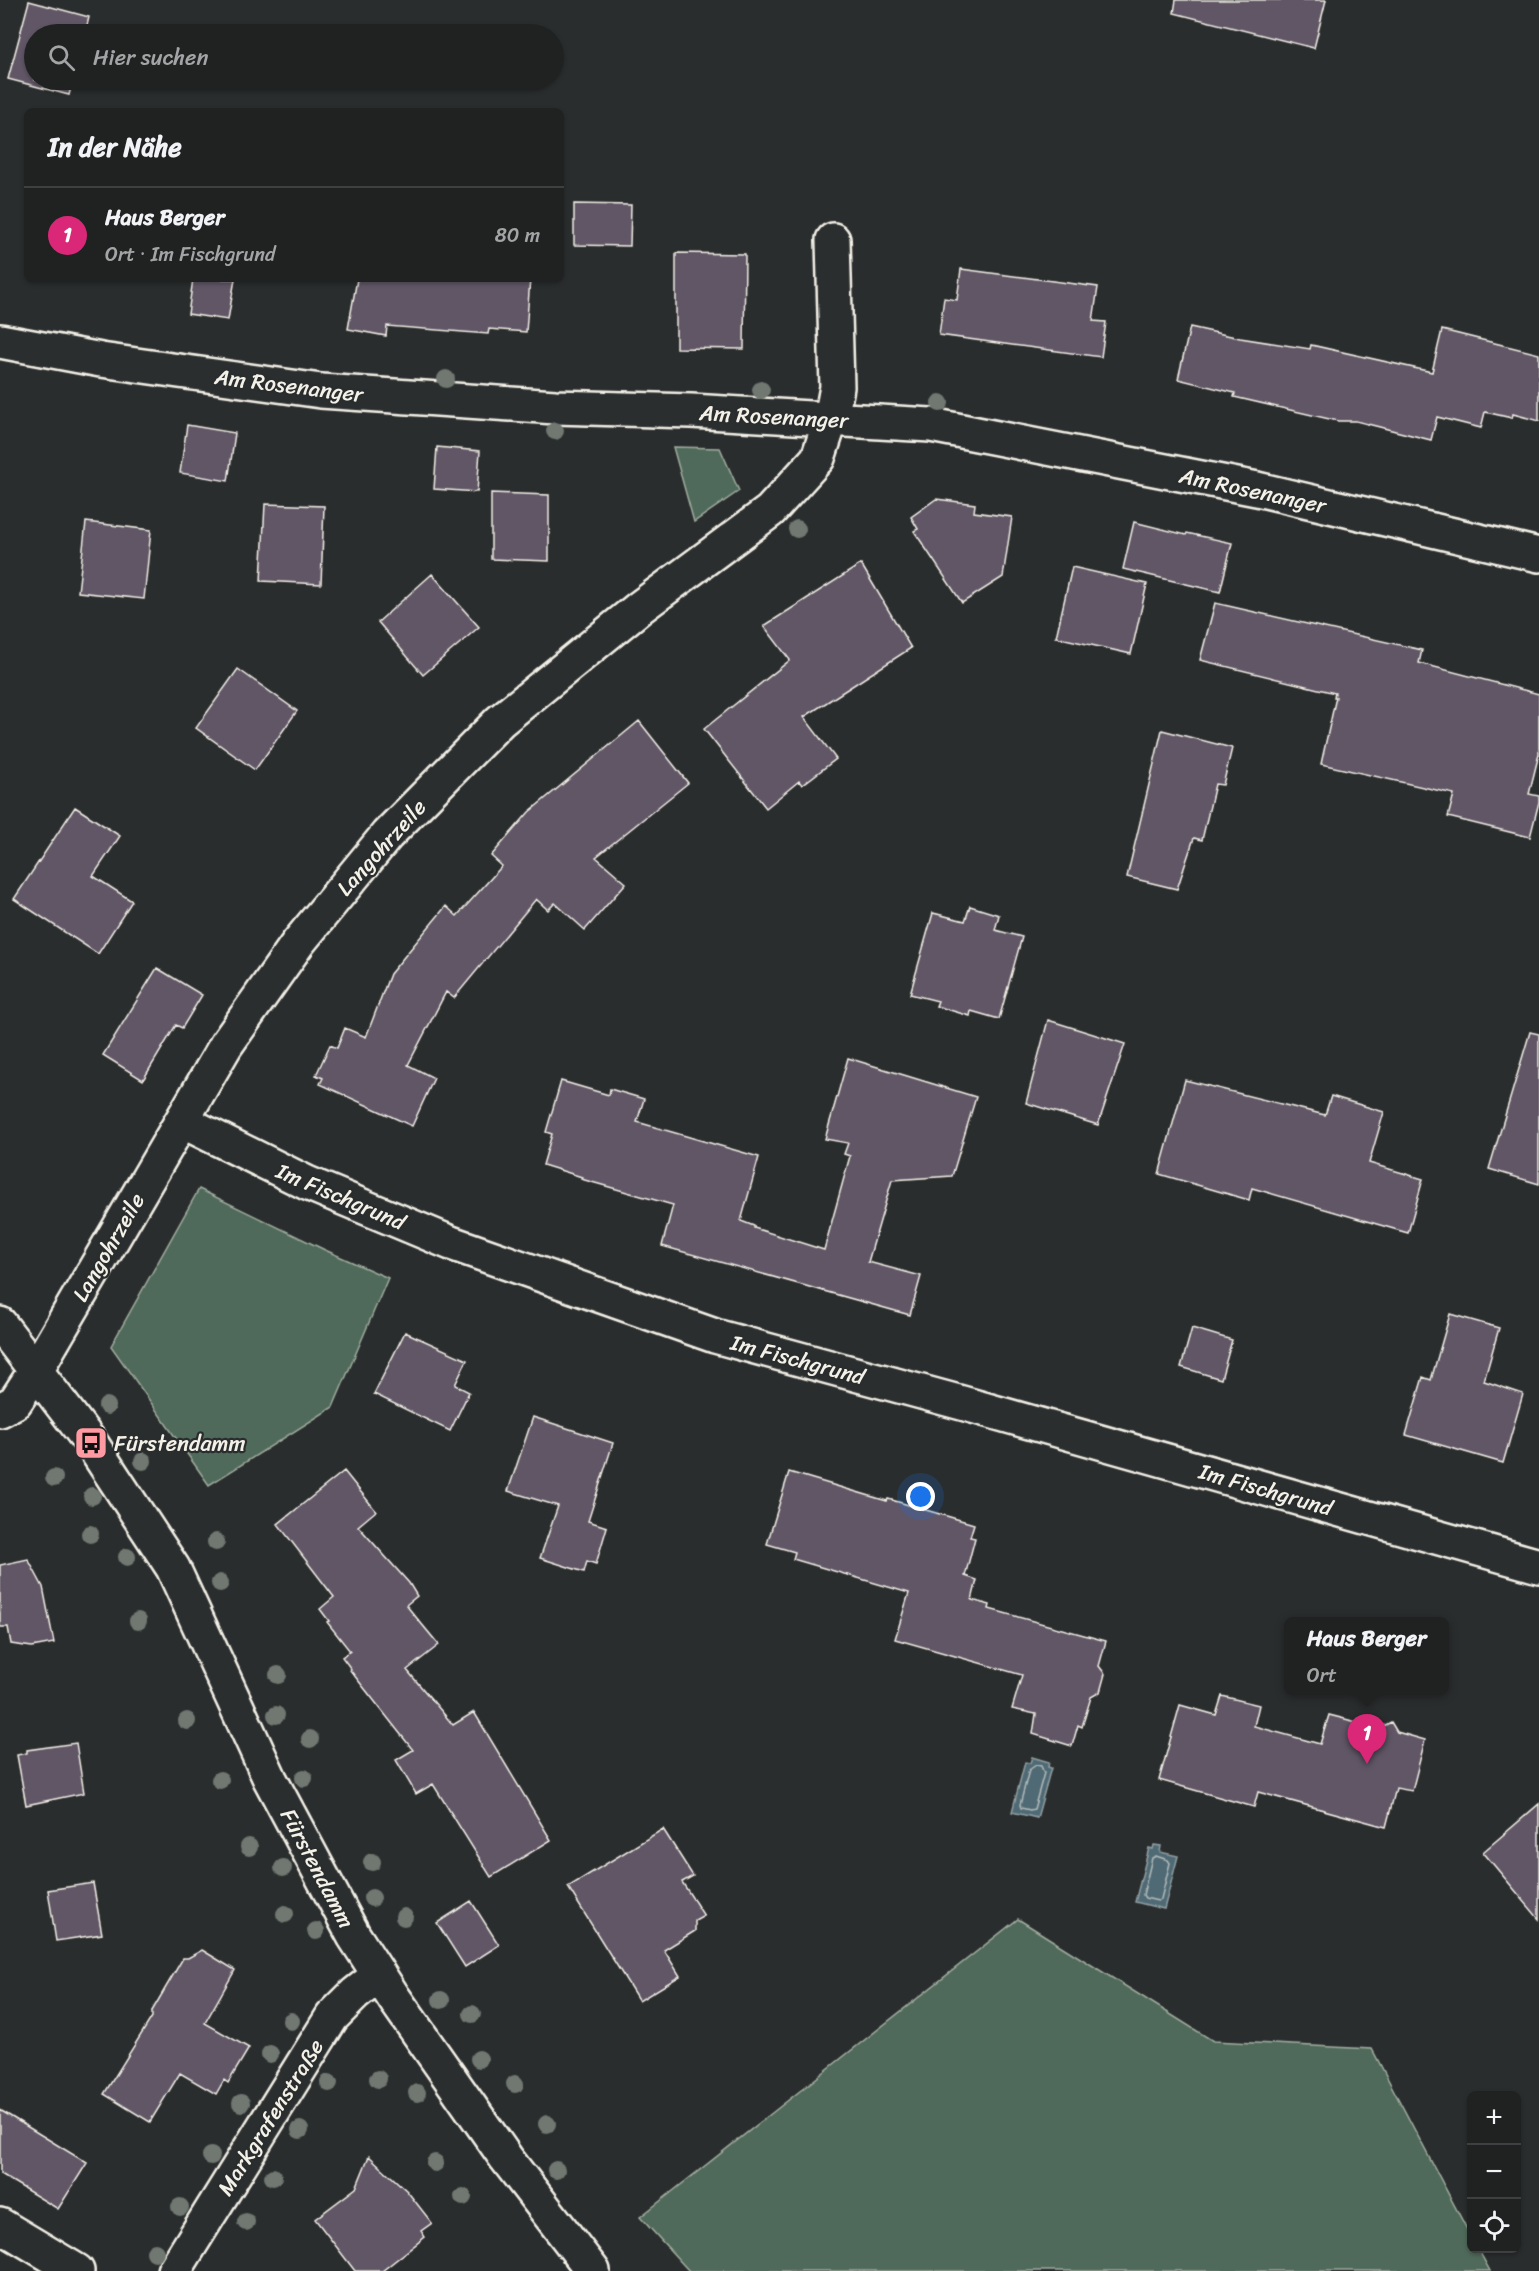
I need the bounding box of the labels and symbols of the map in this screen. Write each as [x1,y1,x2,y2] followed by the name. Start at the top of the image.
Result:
[211,357,366,414] street label: Am Rosenanger
[697,393,851,440] street label: Am Rosenanger
[1175,456,1331,525] street label: Am Rosenanger
[327,789,436,905] street label: Langohrzeile
[269,1151,413,1242] street label: Im Fischgrund
[61,1185,155,1309] street label: Langohrzeile
[726,1323,871,1396] street label: Im Fischgrund
[114,1424,245,1463] place label: Fürstendamm
[73,1425,109,1461] bus stop icon: Fürstendamm
[1193,1452,1339,1528] street label: Im Fischgrund
[906,1482,935,1511] your location
[1348,1714,1386,1764] pin: 1
[269,1801,366,1935] street label: Fürstendamm
[206,2031,334,2204] street label: Markgrafenstraße

